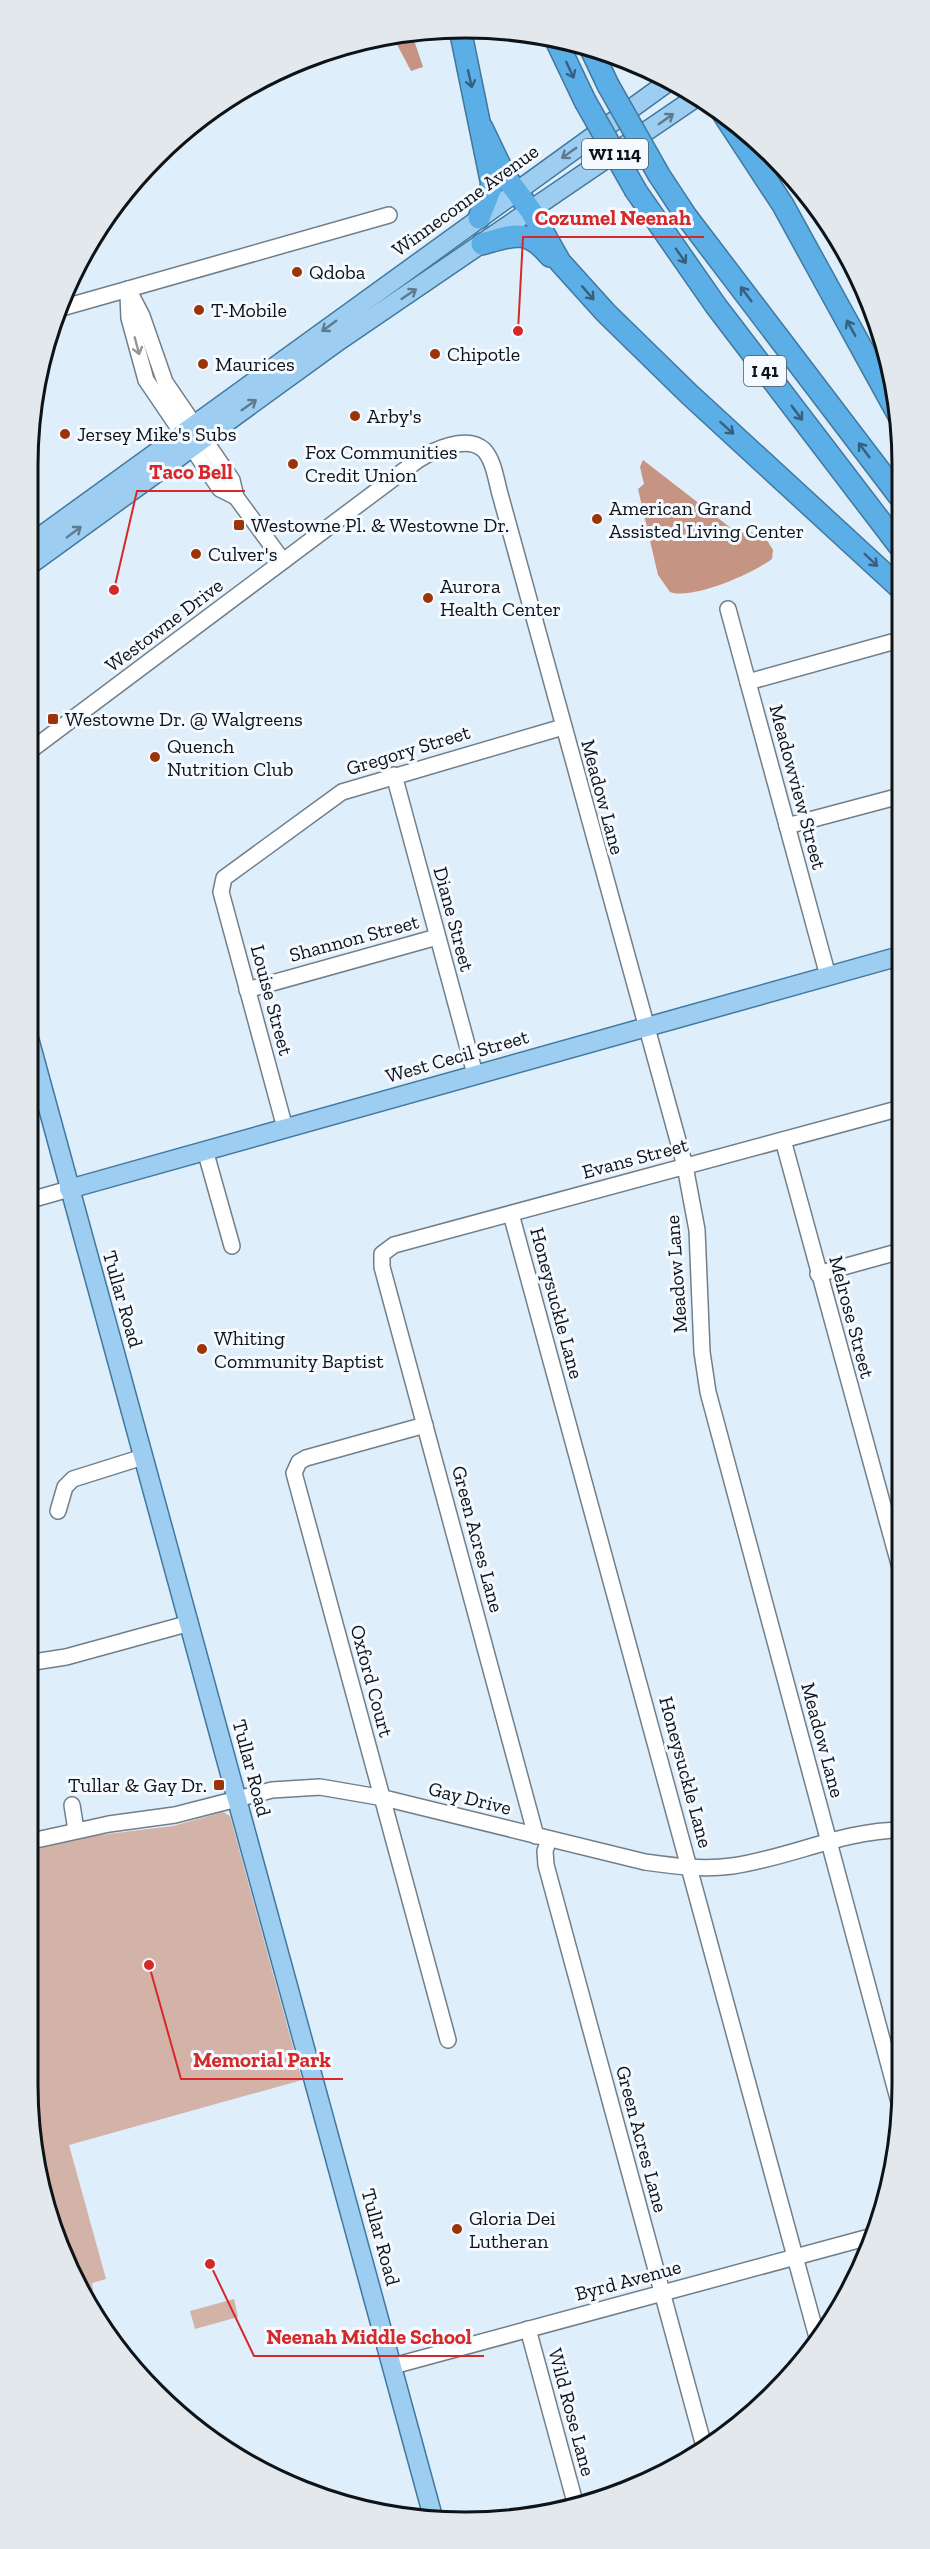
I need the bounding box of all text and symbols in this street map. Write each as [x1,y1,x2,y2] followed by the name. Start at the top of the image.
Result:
[564,60,576,78] one-way arrow
[464,69,476,88] one-way arrow
[658,113,674,125] one-way arrow
[387,139,543,261] street label: Winneconne Avenue
[582,139,648,169] road number: WI 114
[561,146,577,159] one-way arrow
[523,198,704,237] callout: Cozumel Neenah
[535,205,691,230] text: Cozumel Neenah
[675,248,687,264] one-way arrow
[309,260,366,284] place label: Qdoba
[290,265,304,279] marker: Qdoba
[580,284,594,300] one-way arrow
[740,287,753,303] one-way arrow
[400,288,416,300] one-way arrow
[211,298,287,322] place label: T-Mobile
[192,303,206,317] marker: T-Mobile
[845,319,856,337] one-way arrow
[322,320,338,332] one-way arrow
[131,336,143,355] one-way arrow
[447,342,520,366] place label: Chipotle
[428,347,442,361] marker: Chipotle
[215,352,295,376] place label: Maurices
[744,356,786,386] road number: I 41
[196,357,210,371] marker: Maurices
[240,399,256,411] one-way arrow
[367,404,422,428] place label: Arby's
[791,405,804,421] one-way arrow
[348,409,362,423] marker: Arby's
[719,421,734,435] one-way arrow
[77,422,236,446] place label: Jersey Mike's Subs
[58,427,72,441] marker: Jersey Mike's Subs
[305,440,458,487] place label: Fox Communities Credit Union
[858,442,870,458] one-way arrow
[137,452,245,491] callout: Taco Bell
[286,457,300,471] marker: Fox Communities Credit Union
[149,459,233,484] text: Taco Bell
[609,496,804,543] place label: American Grand Assisted Living Center
[590,512,604,526] marker: American Grand Assisted Living Center
[251,513,509,537] place label: Westowne Pl. & Westowne Dr.
[232,518,246,532] marker: Westowne Pl. & Westowne Dr.
[66,526,82,539] one-way arrow
[208,542,277,566] place label: Culver's
[189,547,203,561] marker: Culver's
[864,553,879,567] one-way arrow
[100,573,228,677] street label: Westowne Drive
[440,574,561,621] place label: Aurora Health Center
[421,591,435,605] marker: Aurora Health Center
[764,702,832,873] street label: Meadowview Street
[65,707,303,731] place label: Westowne Dr. @ Walgreens
[46,712,60,726] marker: Westowne Dr. @ Walgreens
[343,720,473,780] street label: Gregory Street
[167,734,293,781] place label: Quench Nutrition Club
[576,737,630,857] street label: Meadow Lane
[148,750,162,764] marker: Quench Nutrition Club
[429,864,480,975] street label: Diane Street
[286,909,422,967] street label: Shannon Street
[246,942,298,1058] street label: Louise Street
[383,1024,532,1088] street label: West Cecil Street
[579,1132,691,1184] street label: Evans Street
[660,1214,692,1334] street label: Meadow Lane
[525,1225,589,1381] street label: Honeysuckle Lane
[98,1248,148,1350] street label: Tullar Road
[824,1253,880,1381] street label: Melrose Street
[214,1326,384,1373] place label: Whiting Community Baptist
[195,1342,209,1356] marker: Whiting Community Baptist
[447,1463,509,1615] street label: Green Acres Lane
[345,1622,399,1740] street label: Oxford Court
[796,1680,850,1800] street label: Meadow Lane
[654,1694,718,1850] street label: Honeysuckle Lane
[228,1717,276,1819] street label: Tullar Road
[68,1773,207,1797] place label: Tullar & Gay Dr.
[426,1776,514,1820] street label: Gay Drive
[212,1778,226,1792] marker: Tullar & Gay Dr.
[181,2040,343,2079] callout: Memorial Park
[193,2047,331,2072] text: Memorial Park
[611,2063,673,2215] street label: Green Acres Lane
[357,2186,405,2288] street label: Tullar Road
[469,2206,556,2253] place label: Gloria Dei Lutheran
[450,2222,464,2236] marker: Gloria Dei Lutheran
[572,2254,684,2306] street label: Byrd Avenue
[254,2317,484,2356] callout: Neenah Middle School
[266,2324,472,2349] text: Neenah Middle School
[543,2345,601,2479] street label: Wild Rose Lane

